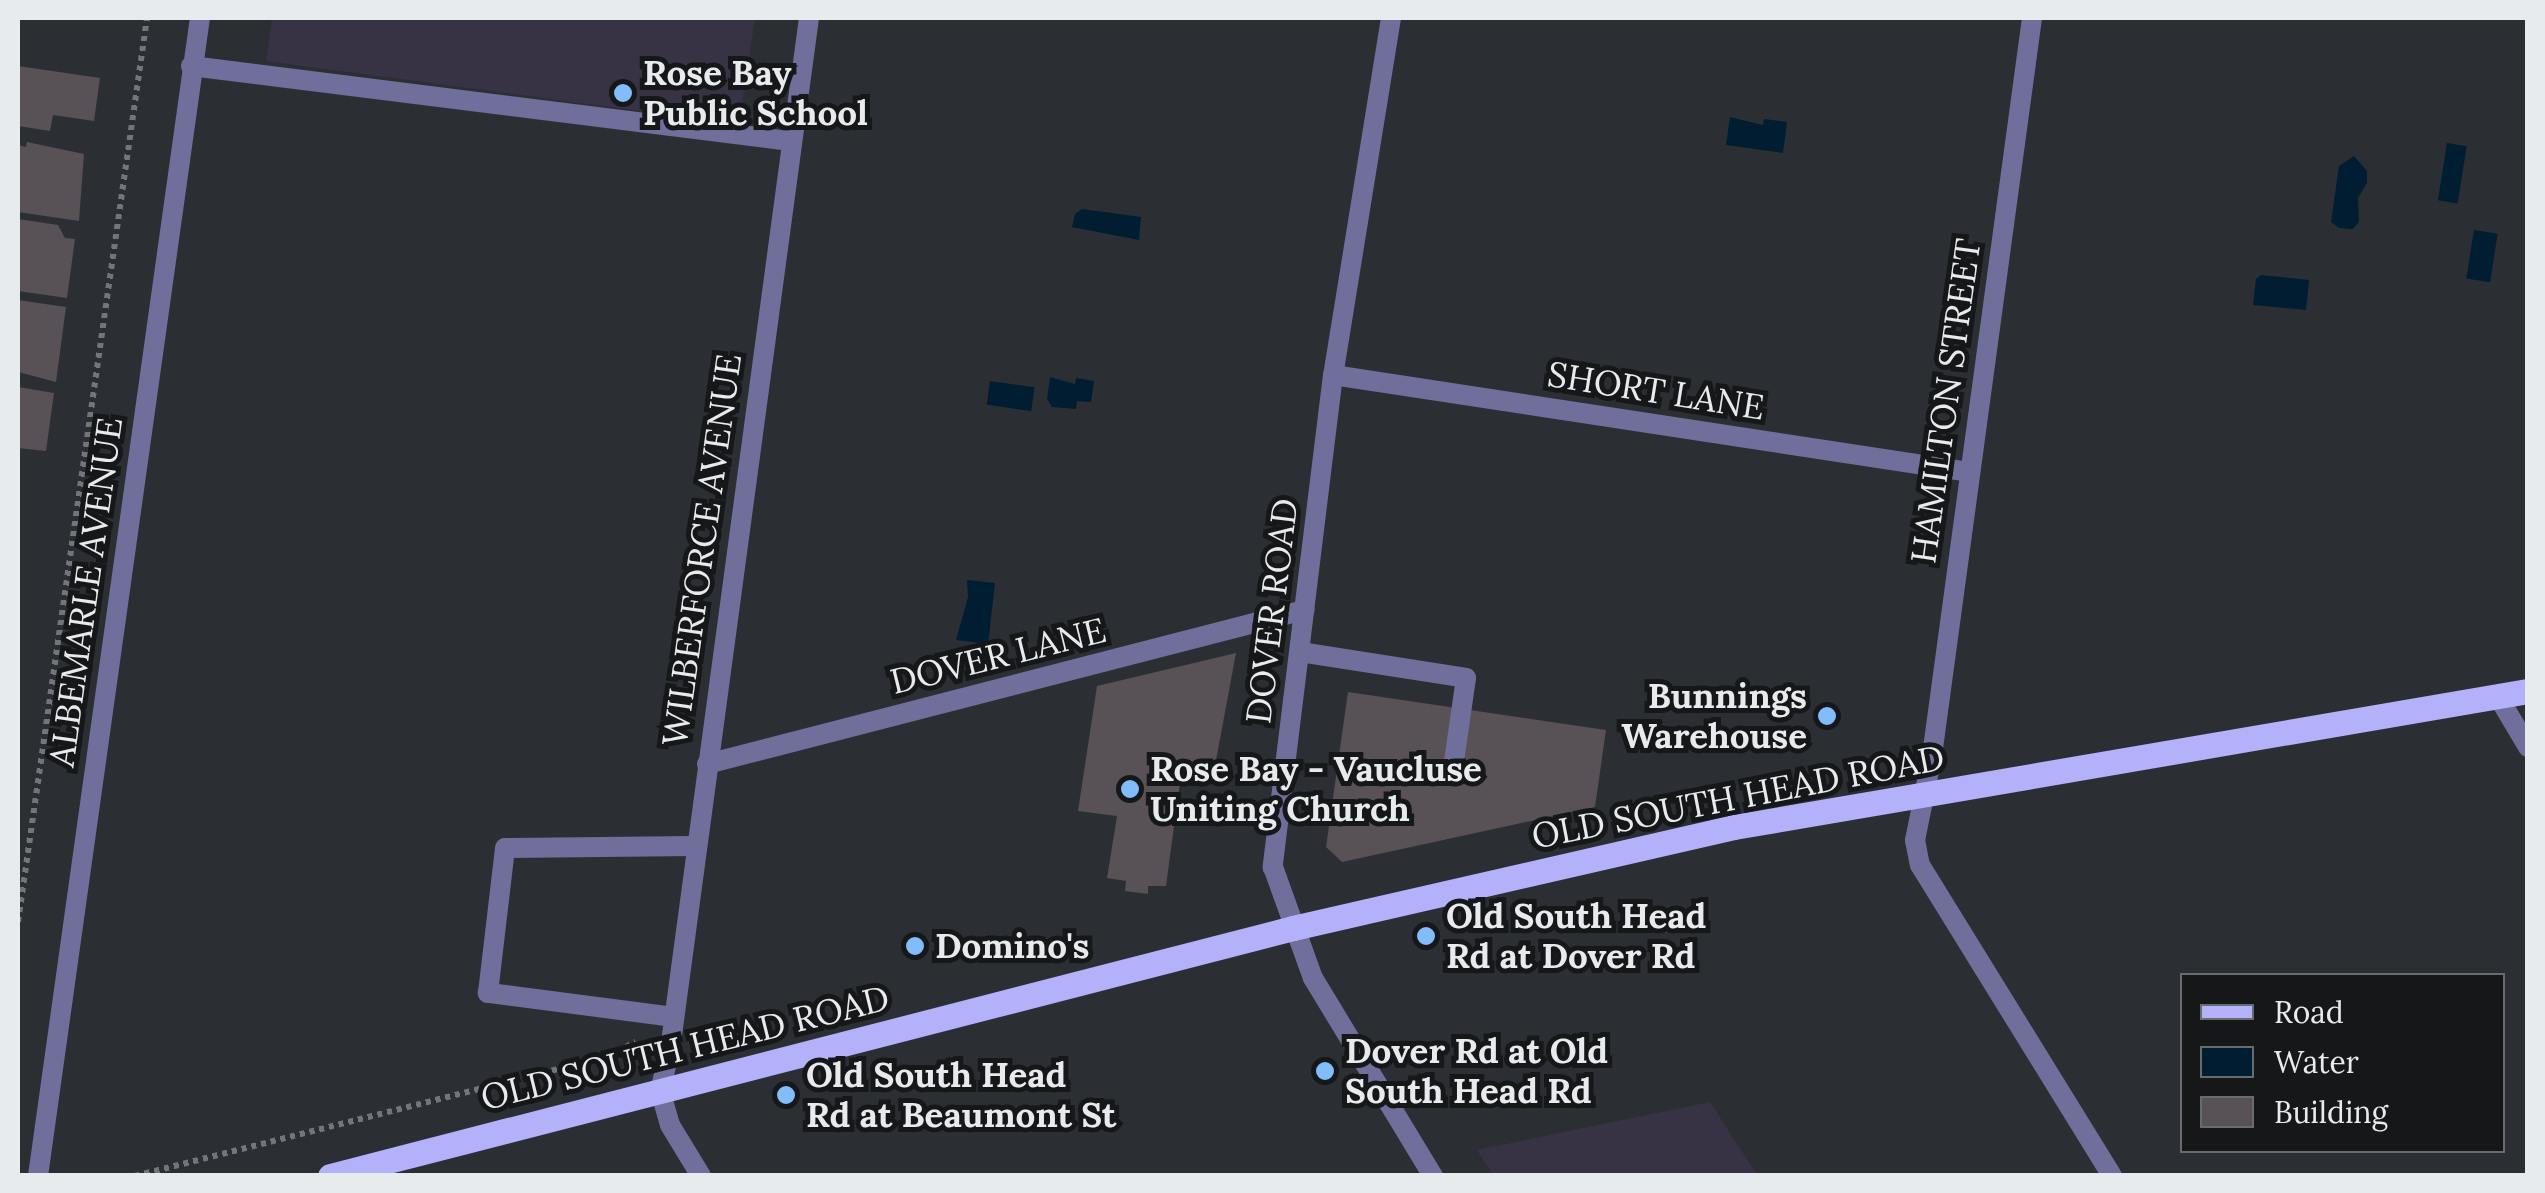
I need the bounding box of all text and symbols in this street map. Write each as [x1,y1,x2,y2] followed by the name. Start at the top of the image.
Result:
[643,52,868,134] place label: Rose Bay Public School
[612,82,634,104] marker: Rose Bay Public School
[1902,236,1990,566] street label: HAMILTON STREET
[654,351,750,749] street label: WILBERFORCE AVENUE
[1545,353,1767,429] street label: SHORT LANE
[41,415,131,769] street label: ALBEMARLE AVENUE
[1237,496,1307,726] street label: DOVER ROAD
[886,609,1110,703] street label: DOVER LANE
[1621,675,1807,757] place label: Bunnings Warehouse
[1816,705,1838,727] marker: Bunnings Warehouse
[1528,736,1948,858] street label: OLD SOUTH HEAD ROAD
[1150,748,1482,830] place label: Rose Bay - Vaucluse Uniting Church
[1119,778,1141,800] marker: Rose Bay - Vaucluse Uniting Church
[1446,895,1706,977] place label: Old South Head Rd at Dover Rd
[935,925,1089,967] place label: Domino's
[1415,925,1437,947] marker: Old South Head Rd at Dover Rd
[904,935,926,957] marker: Domino's
[2180,973,2505,1153] legend
[477,977,893,1119] street label: OLD SOUTH HEAD ROAD
[2274,993,2344,1031] text: Road
[1345,1030,1608,1112] place label: Dover Rd at Old South Head Rd
[2274,1043,2359,1081] text: Water
[806,1054,1116,1136] place label: Old South Head Rd at Beaumont St
[1314,1060,1336,1082] marker: Dover Rd at Old South Head Rd
[775,1084,797,1106] marker: Old South Head Rd at Beaumont St
[2274,1093,2388,1131] text: Building

